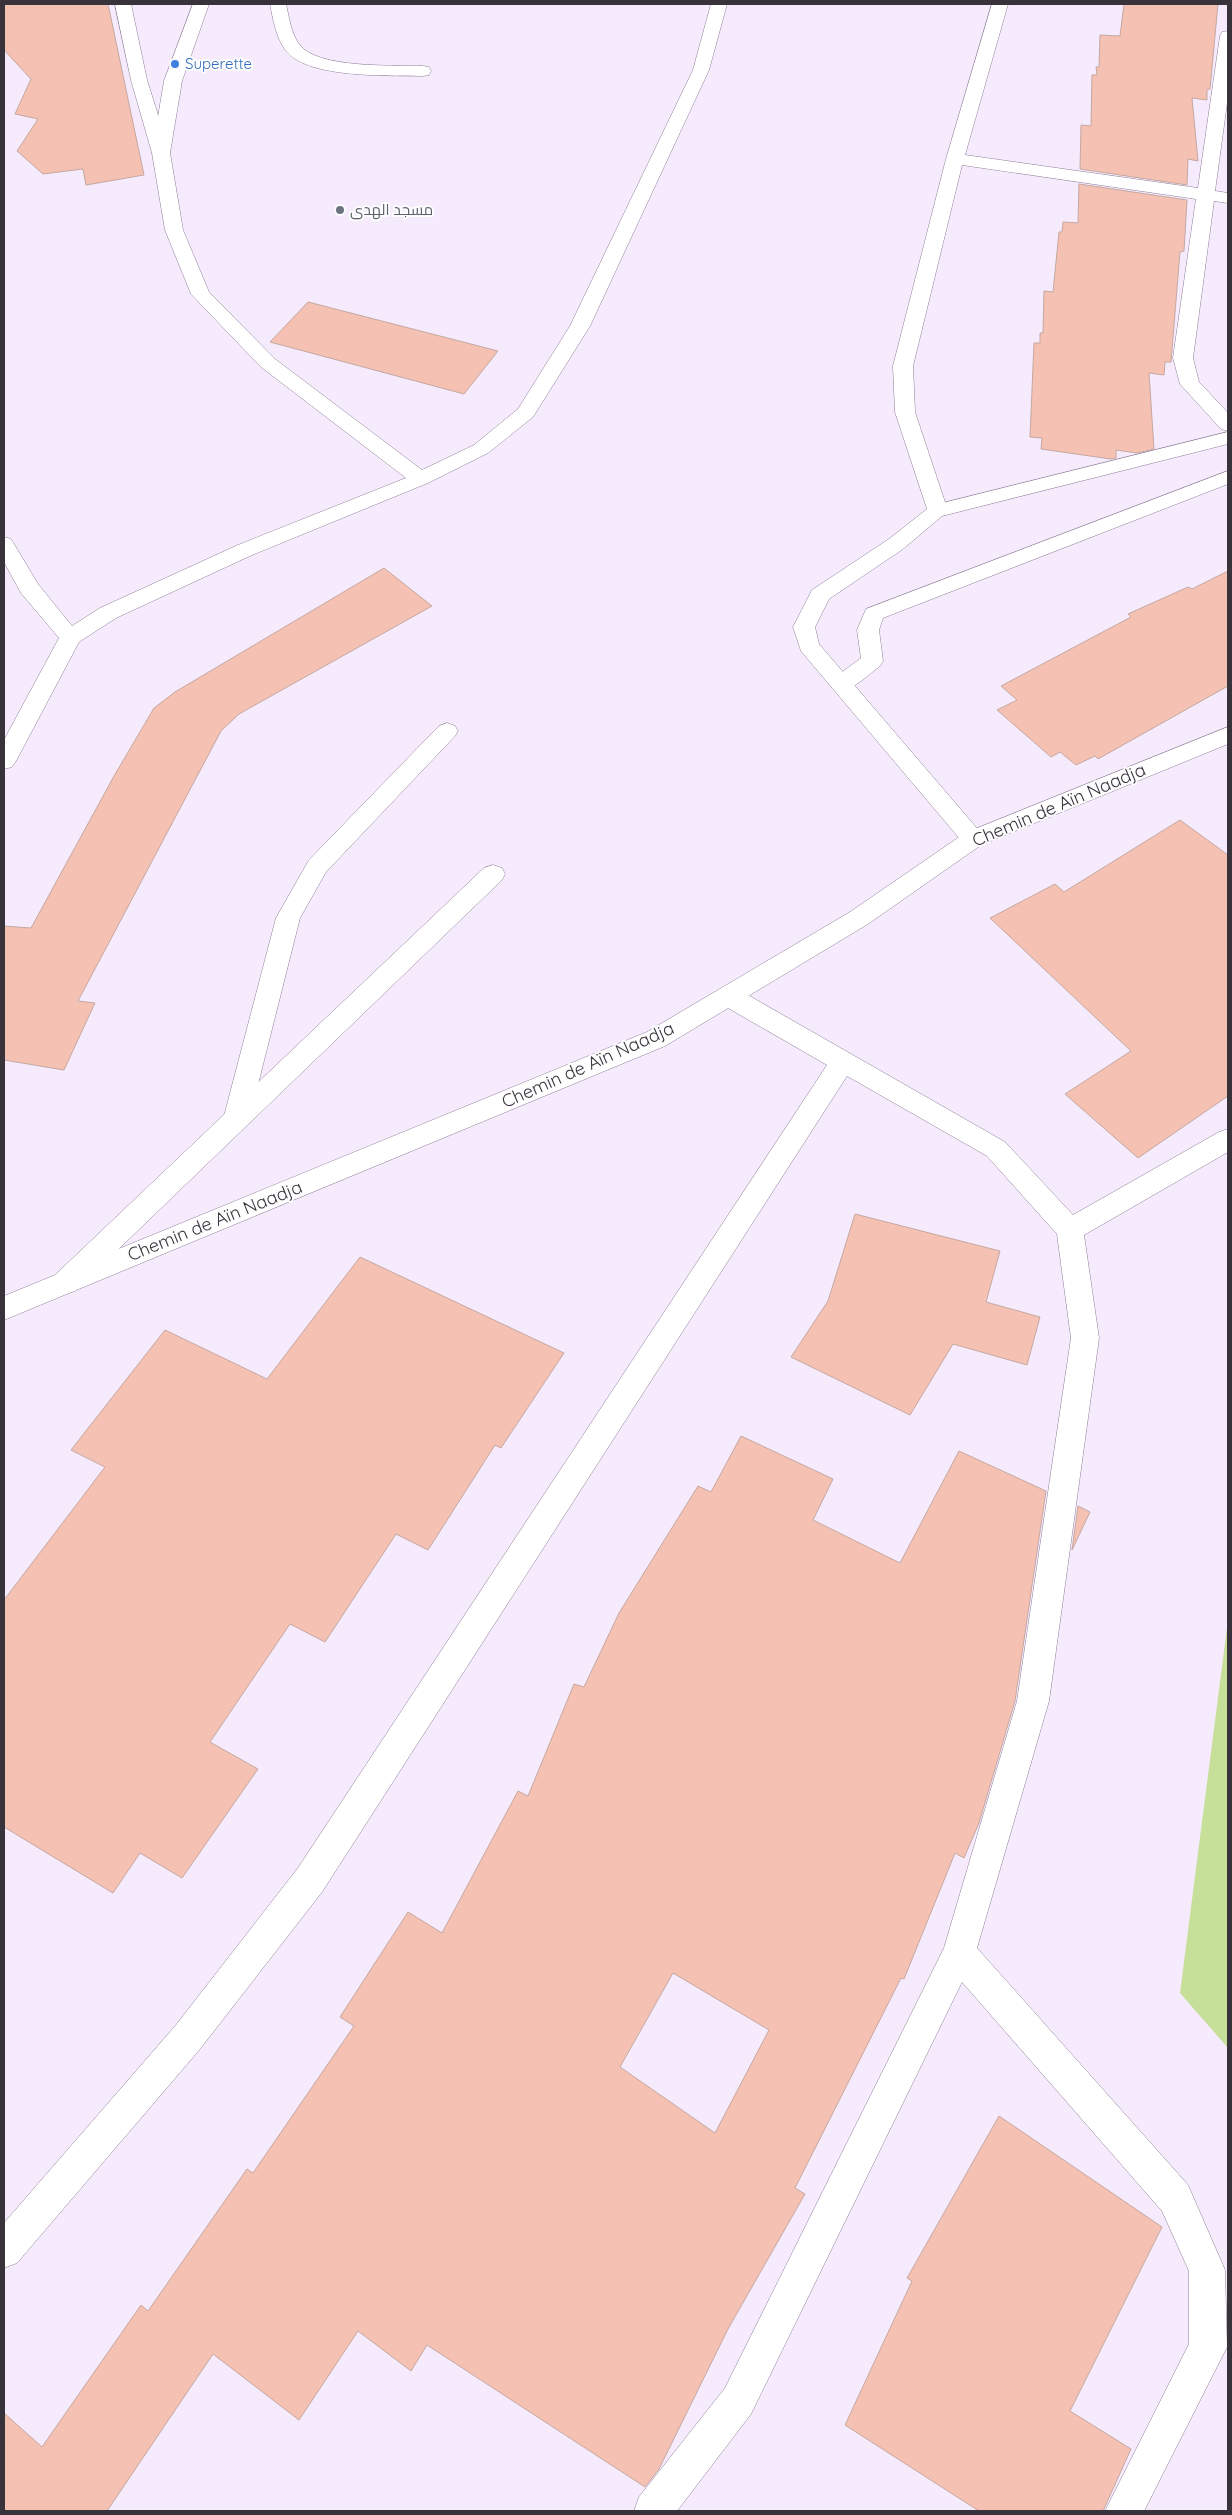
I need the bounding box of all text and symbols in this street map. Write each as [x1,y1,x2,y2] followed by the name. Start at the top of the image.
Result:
[185,54,252,73] place label: Superette
[169,58,181,70] marker: Superette
[350,200,433,220] place label: مسجد الهدى
[334,204,346,216] marker: مسجد الهدى
[969,758,1149,852] street label: Chemin de Aïn Naadja
[498,1016,678,1113] street label: Chemin de Aïn Naadja
[124,1175,306,1266] street label: Chemin de Aïn Naadja

